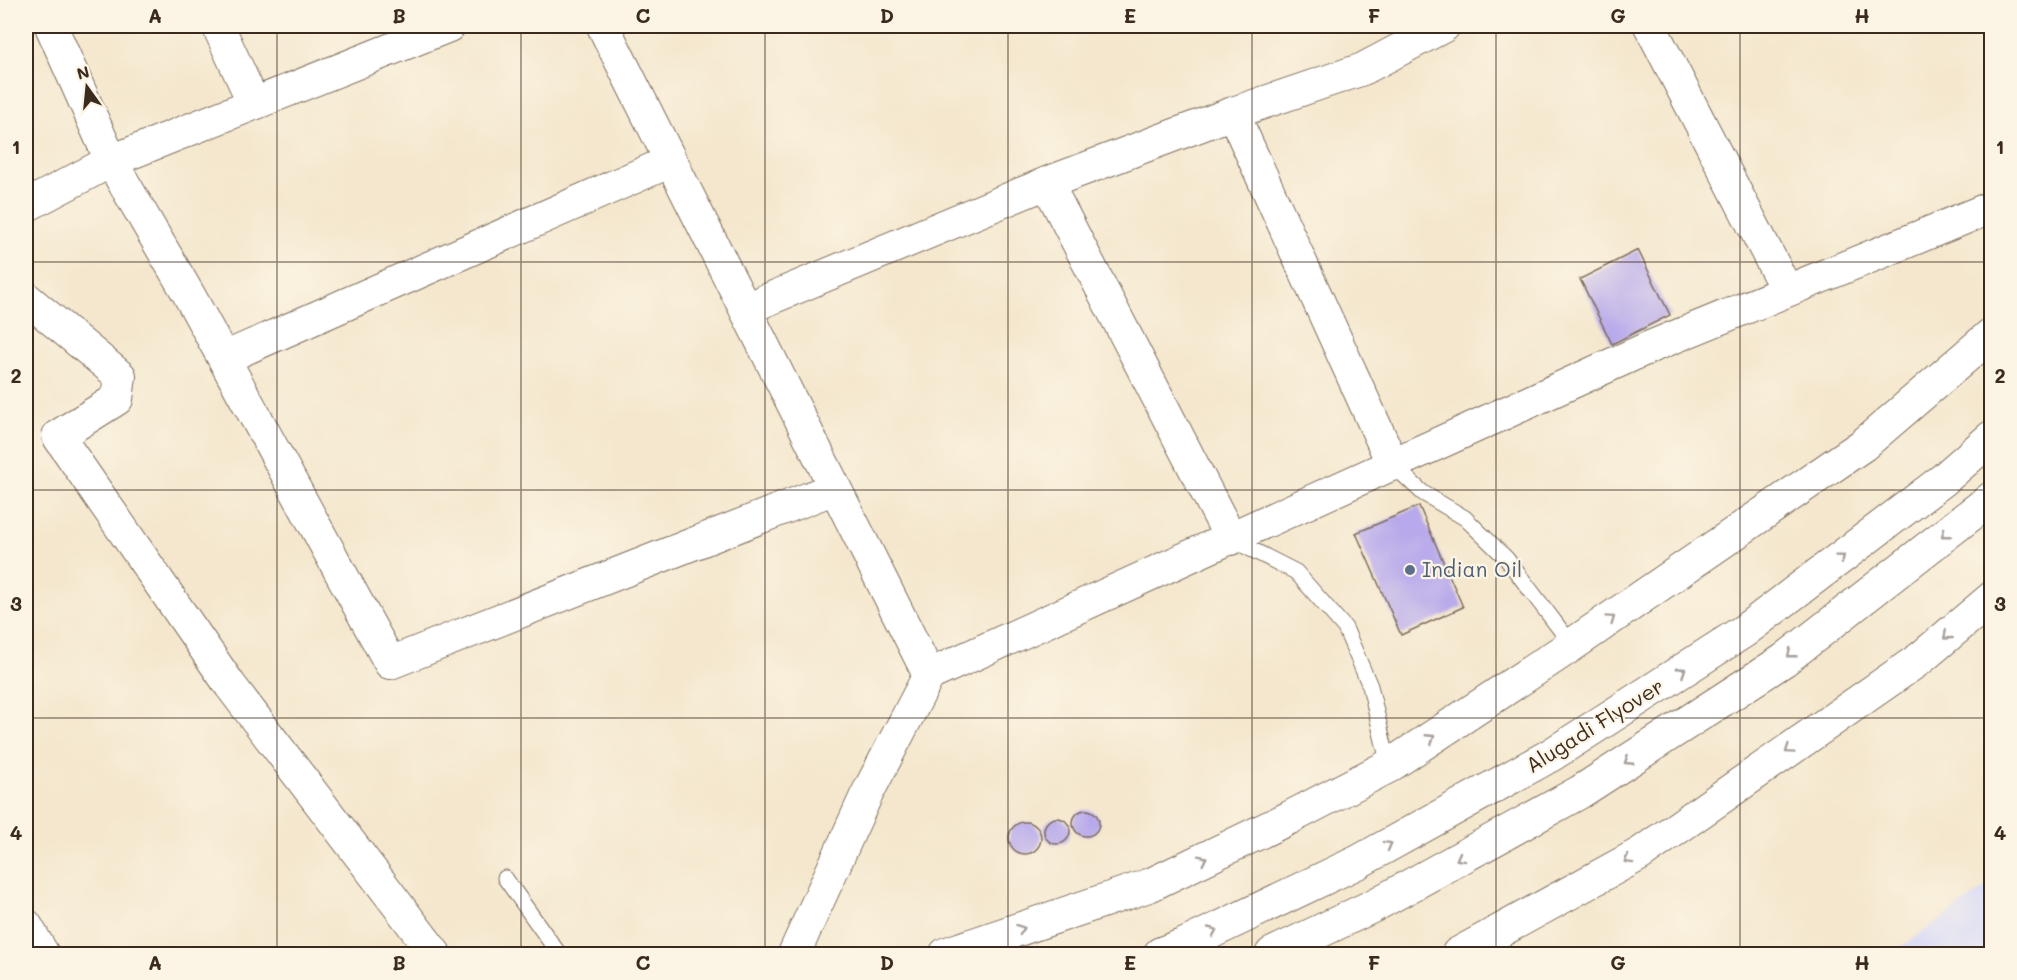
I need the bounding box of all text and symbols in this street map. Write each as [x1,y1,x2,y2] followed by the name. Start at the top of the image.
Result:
[148,2,162,28] text: A
[392,2,406,28] text: B
[636,2,651,28] text: C
[880,2,894,28] text: D
[1124,2,1136,28] text: E
[1368,2,1381,28] text: F
[1610,2,1626,28] text: G
[1854,2,1870,28] text: H
[57,57,117,117] north arrow
[74,60,92,84] text: N
[12,133,20,159] text: 1
[1996,133,2004,159] text: 1
[10,362,22,388] text: 2
[1994,362,2006,388] text: 2
[1941,527,1952,538] one-way arrow
[1834,554,1845,565] one-way arrow
[1422,555,1522,582] place label: Indian Oil
[1403,563,1417,577] marker: Indian Oil
[10,590,22,616] text: 3
[1994,590,2006,616] text: 3
[1604,615,1615,626] one-way arrow
[1943,629,1954,640] one-way arrow
[1787,646,1798,657] one-way arrow
[1675,667,1686,678] one-way arrow
[1520,671,1668,778] street label: Alugadi Flyover
[1424,735,1435,746] one-way arrow
[1785,743,1796,754] one-way arrow
[1624,753,1634,765] one-way arrow
[10,819,23,845] text: 4
[1994,819,2007,845] text: 4
[1382,841,1392,852] one-way arrow
[1456,851,1466,863] one-way arrow
[1624,853,1634,864] one-way arrow
[1197,855,1208,867] one-way arrow
[1015,923,1026,936] one-way arrow
[1207,927,1218,939] one-way arrow
[148,949,162,975] text: A
[392,949,406,975] text: B
[636,949,651,975] text: C
[880,949,894,975] text: D
[1124,949,1136,975] text: E
[1368,949,1381,975] text: F
[1610,949,1626,975] text: G
[1854,949,1870,975] text: H

